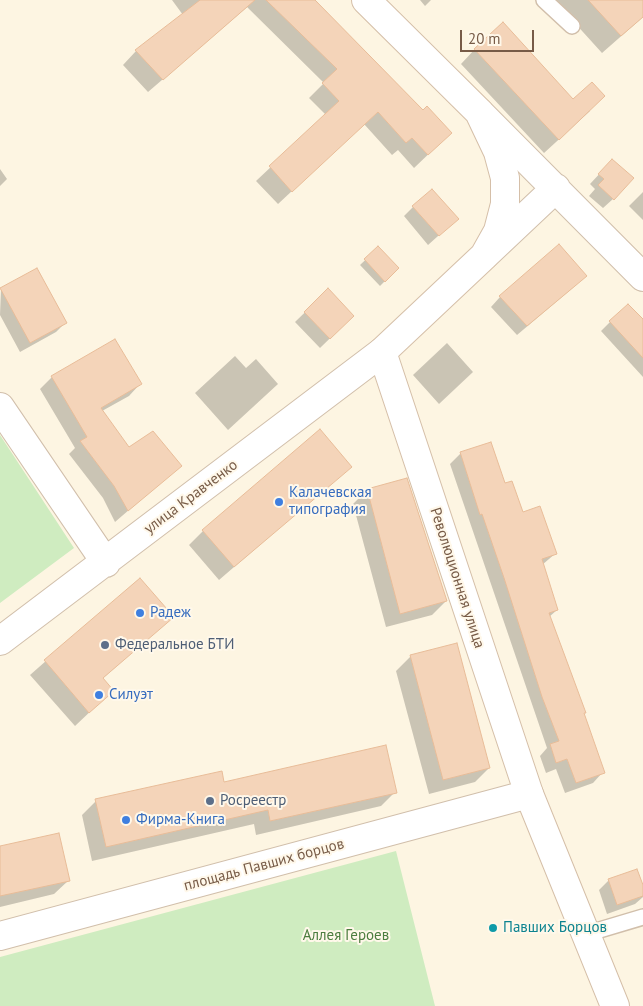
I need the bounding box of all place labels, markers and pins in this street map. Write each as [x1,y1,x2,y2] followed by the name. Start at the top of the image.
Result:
[289,484,372,519] place label: Калачевская типография
[273,496,285,508] marker: Калачевская типография
[150,604,191,622] place label: Радеж
[134,607,146,619] marker: Радеж
[115,636,234,654] place label: Федеральное БТИ
[99,639,111,651] marker: Федеральное БТИ
[109,686,153,704] place label: Силуэт
[93,689,105,701] marker: Силуэт
[220,792,286,810] place label: Росреестр
[204,795,216,807] marker: Росреестр
[136,811,225,829] place label: Фирма-Книга
[120,814,132,826] marker: Фирма-Книга
[503,919,607,937] place label: Павших Борцов
[487,922,499,934] marker: Павших Борцов

